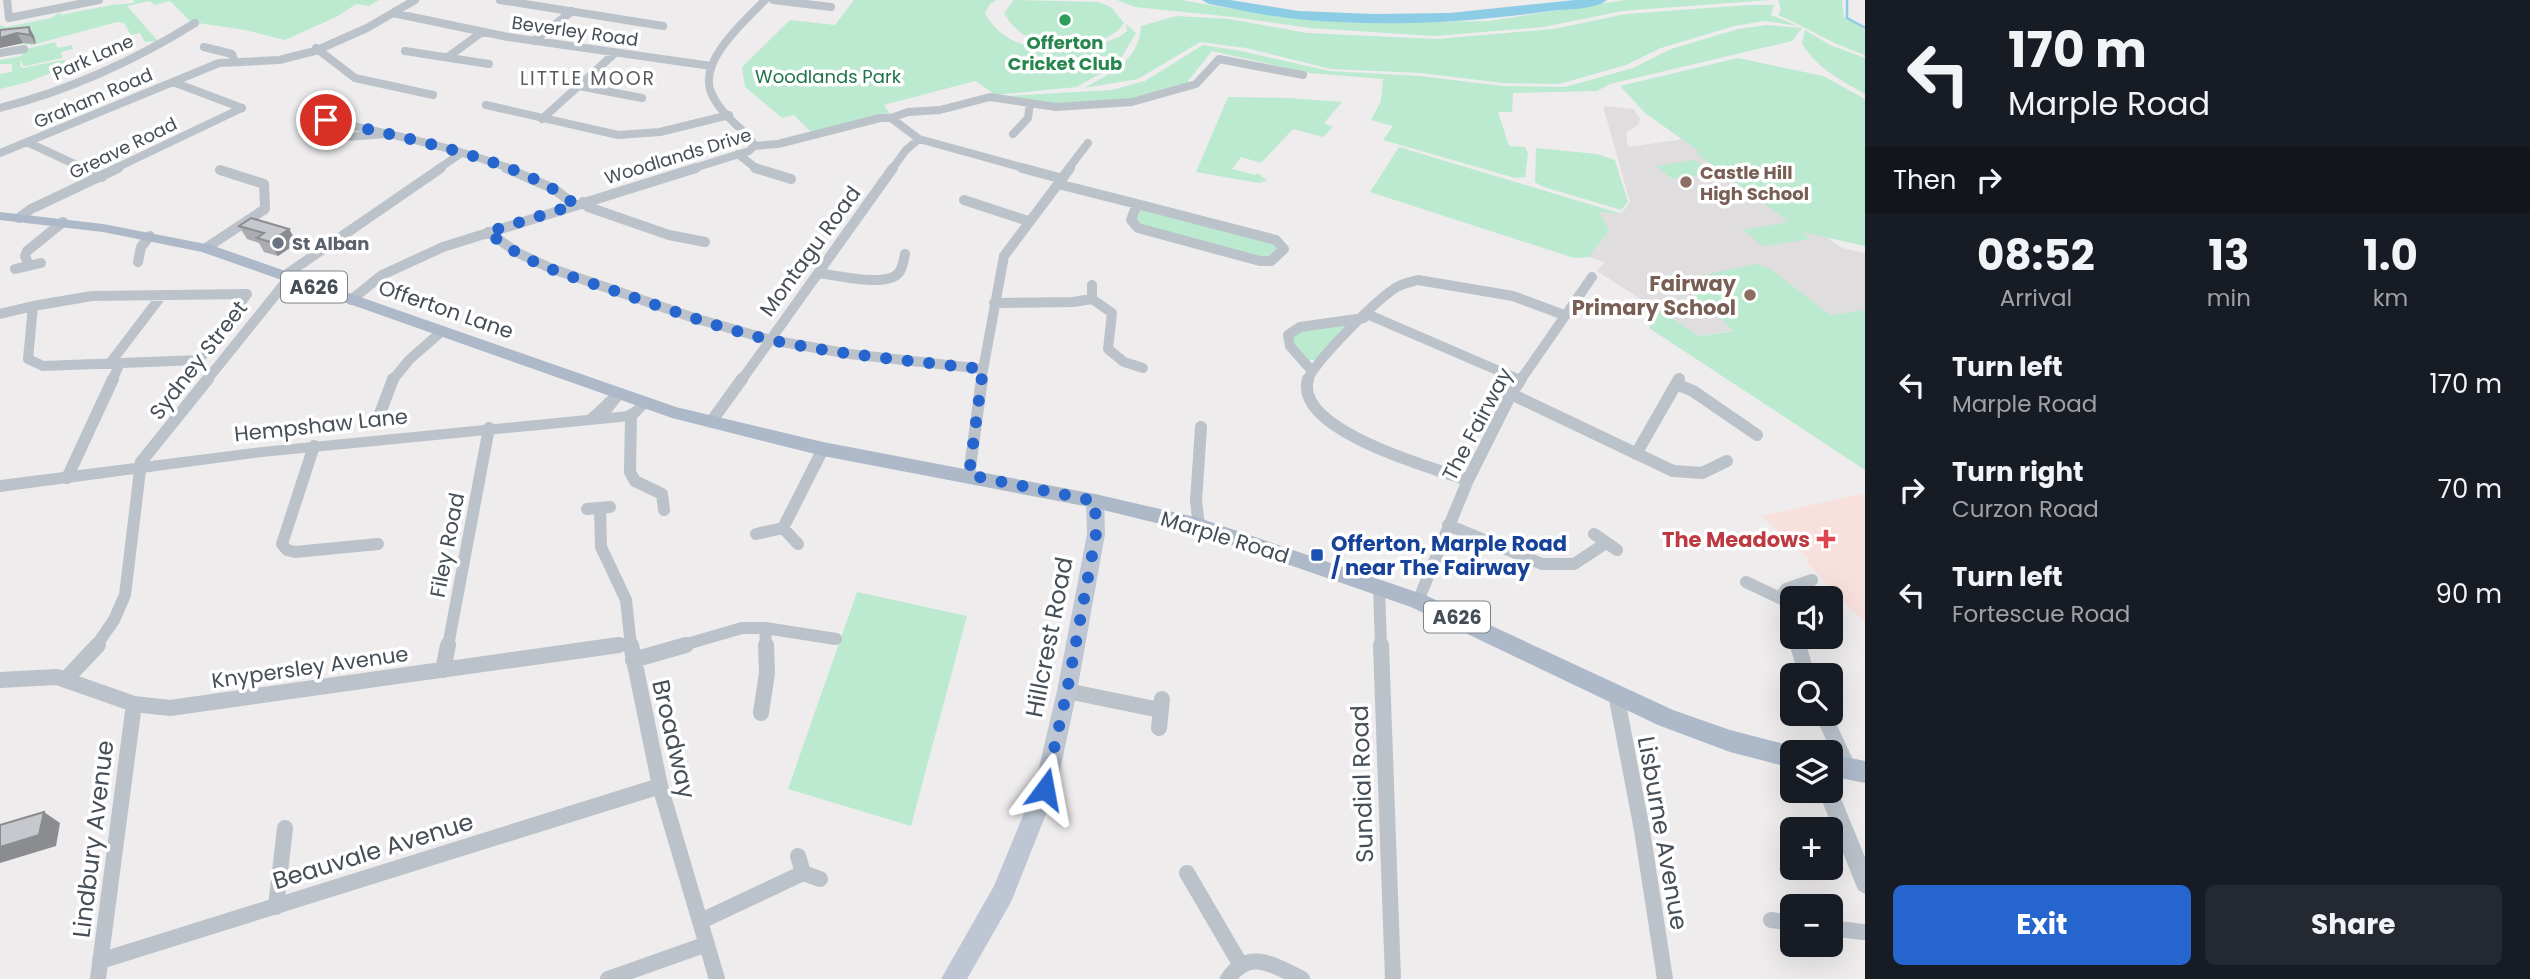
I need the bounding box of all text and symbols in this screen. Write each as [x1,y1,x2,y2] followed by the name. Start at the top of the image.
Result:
[510,10,640,52] street label: Beverley Road
[1057,12,1073,28] marker: Offerton Cricket Club
[2008,16,2147,84] text: 170 m
[49,28,137,86] street label: Park Lane
[1893,28,1984,119] icon: left
[1008,30,1122,76] place label: Offerton Cricket Club
[30,62,156,134] street label: Graham Road
[755,64,902,89] park label: Woodlands Park
[520,65,656,92] district label: LITTLE MOOR
[2008,81,2210,126] text: Marple Road
[296,90,356,150] pin
[307,101,345,139] icon: arrive
[65,111,181,185] street label: Greave Road
[601,122,755,190] street label: Woodlands Drive
[1700,160,1809,206] place label: Castle Hill High School
[1970,161,2008,199] icon: right
[1893,162,1956,198] text: Then
[1678,174,1694,190] marker: Castle Hill High School
[753,180,867,322] street label: Montagu Road
[1977,226,2095,285] text: 08:52
[2208,226,2249,285] text: 13
[2363,226,2418,285] text: 1.0
[292,231,369,256] place label: St Alban
[270,235,286,251] marker: St Alban
[1572,269,1737,322] place label: Fairway Primary School
[281,272,347,302] road number: A626
[375,272,517,346] street label: Offerton Lane
[2000,282,2072,314] text: Arrival
[2207,282,2251,314] text: min
[2373,282,2408,314] text: km
[1742,287,1758,303] marker: Fairway Primary School
[142,294,254,426] street label: Sydney Street
[1952,349,2063,385] text: Turn left
[1435,362,1519,486] street label: The Fairway
[1893,366,1931,404] icon: left
[2429,366,2502,402] text: 170 m
[1952,388,2097,420] text: Marple Road
[233,401,409,449] street label: Hempshaw Lane
[1952,454,2084,490] text: Turn right
[1893,471,1931,509] icon: right
[2438,471,2502,507] text: 70 m
[423,490,471,600] street label: Filey Road
[1952,493,2099,525] text: Curzon Road
[1157,504,1293,570] street label: Marple Road
[1662,525,1810,554] place label: The Meadows
[1331,529,1567,582] place label: Offerton, Marple Road / near The Fairway
[1816,529,1836,549] marker: The Meadows
[1309,547,1325,563] marker: Offerton, Marple Road / near The Fairway
[1017,554,1081,720] street label: Hillcrest Road
[1952,559,2063,595] text: Turn left
[1893,576,1931,614] icon: left
[2436,576,2502,612] text: 90 m
[1780,586,1843,957] map controls
[1780,586,1843,649] button: sound
[1952,598,2130,630] text: Fortescue Road
[1424,602,1490,632] road number: A626
[210,639,410,695] street label: Knypersley Avenue
[1780,663,1843,726] button: search
[644,676,704,802] street label: Broadway
[1343,705,1381,863] street label: Sundial Road
[1630,734,1696,932] street label: Lisburne Avenue
[65,739,121,939] street label: Lindbury Avenue
[1780,740,1843,803] button: layers
[1008,752,1082,826] position arrow
[269,805,477,897] street label: Beauvale Avenue
[1780,817,1843,880] button: +
[1893,885,2191,965] button: Exit
[2205,885,2502,965] button: Share
[1780,894,1843,957] button: −

